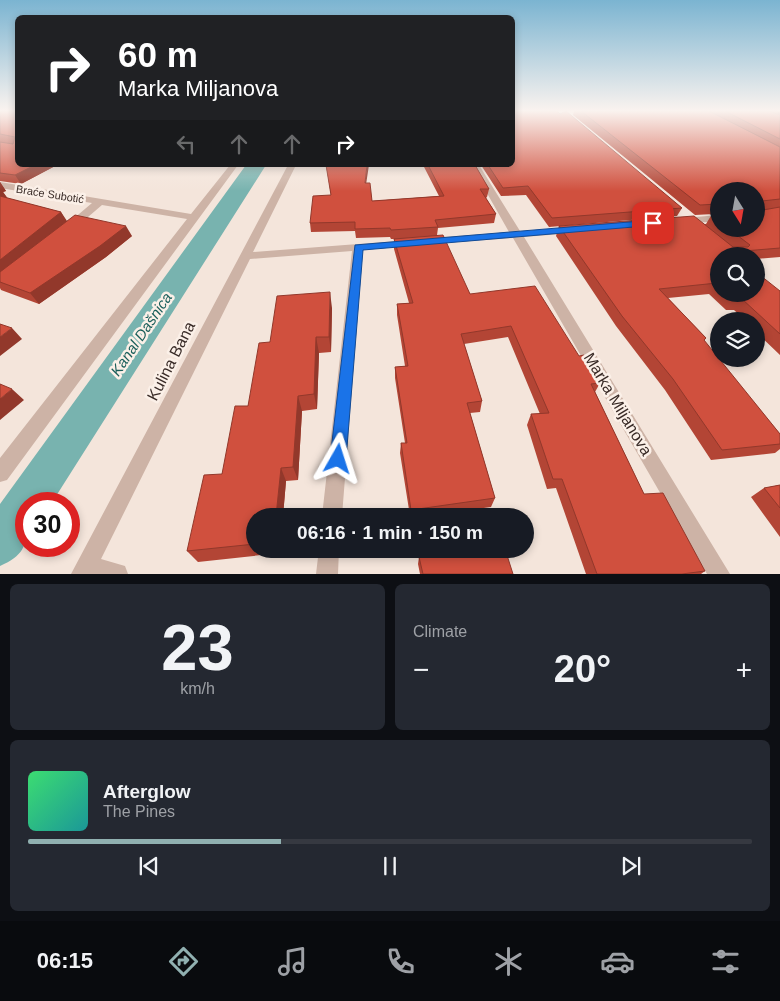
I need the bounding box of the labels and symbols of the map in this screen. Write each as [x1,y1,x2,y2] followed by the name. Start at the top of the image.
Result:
[710,182,765,238] north arrow
[15,183,85,205] street label: Braće Subotić
[632,202,674,244] pin
[107,289,175,379] water label: Kanal Dašnica
[144,319,198,403] street label: Kulina Bana
[581,350,655,458] street label: Marka Miljanova
[311,432,363,484] position arrow
[15,492,80,557] speed limit sign: 30

